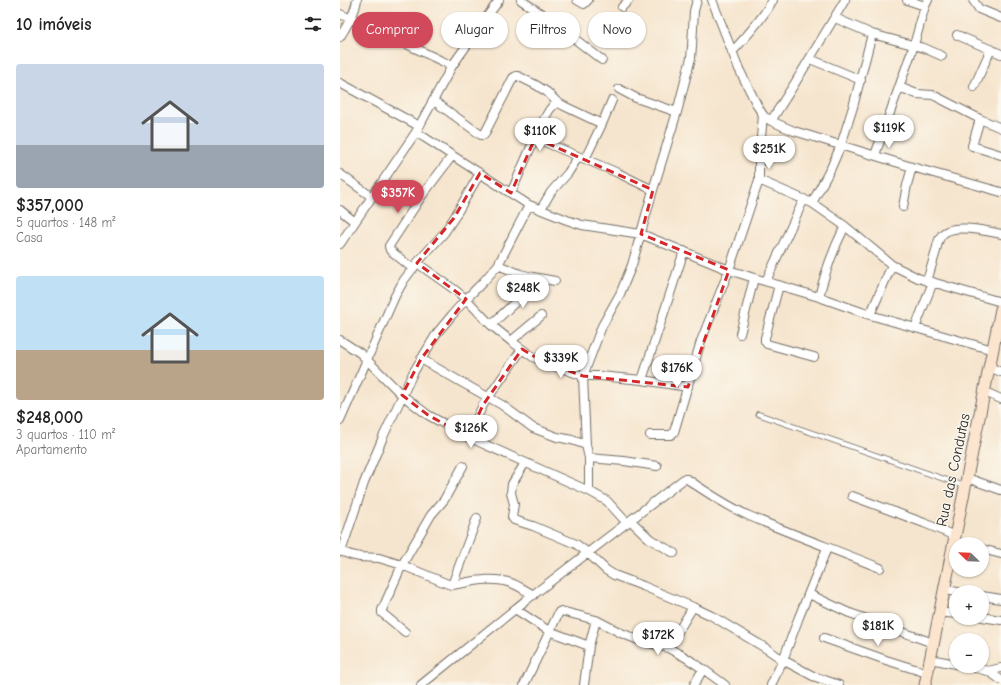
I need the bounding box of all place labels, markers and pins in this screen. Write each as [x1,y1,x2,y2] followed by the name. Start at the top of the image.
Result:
[861,115,917,149] pin: $119K
[512,118,568,152] pin: $110K
[741,136,797,170] pin: $251K
[370,180,426,214] pin: $357K
[495,275,551,309] pin: $248K
[533,345,589,379] pin: $339K
[649,355,705,389] pin: $176K
[443,415,499,449] pin: $126K
[850,613,906,647] pin: $181K
[630,622,686,656] pin: $172K

